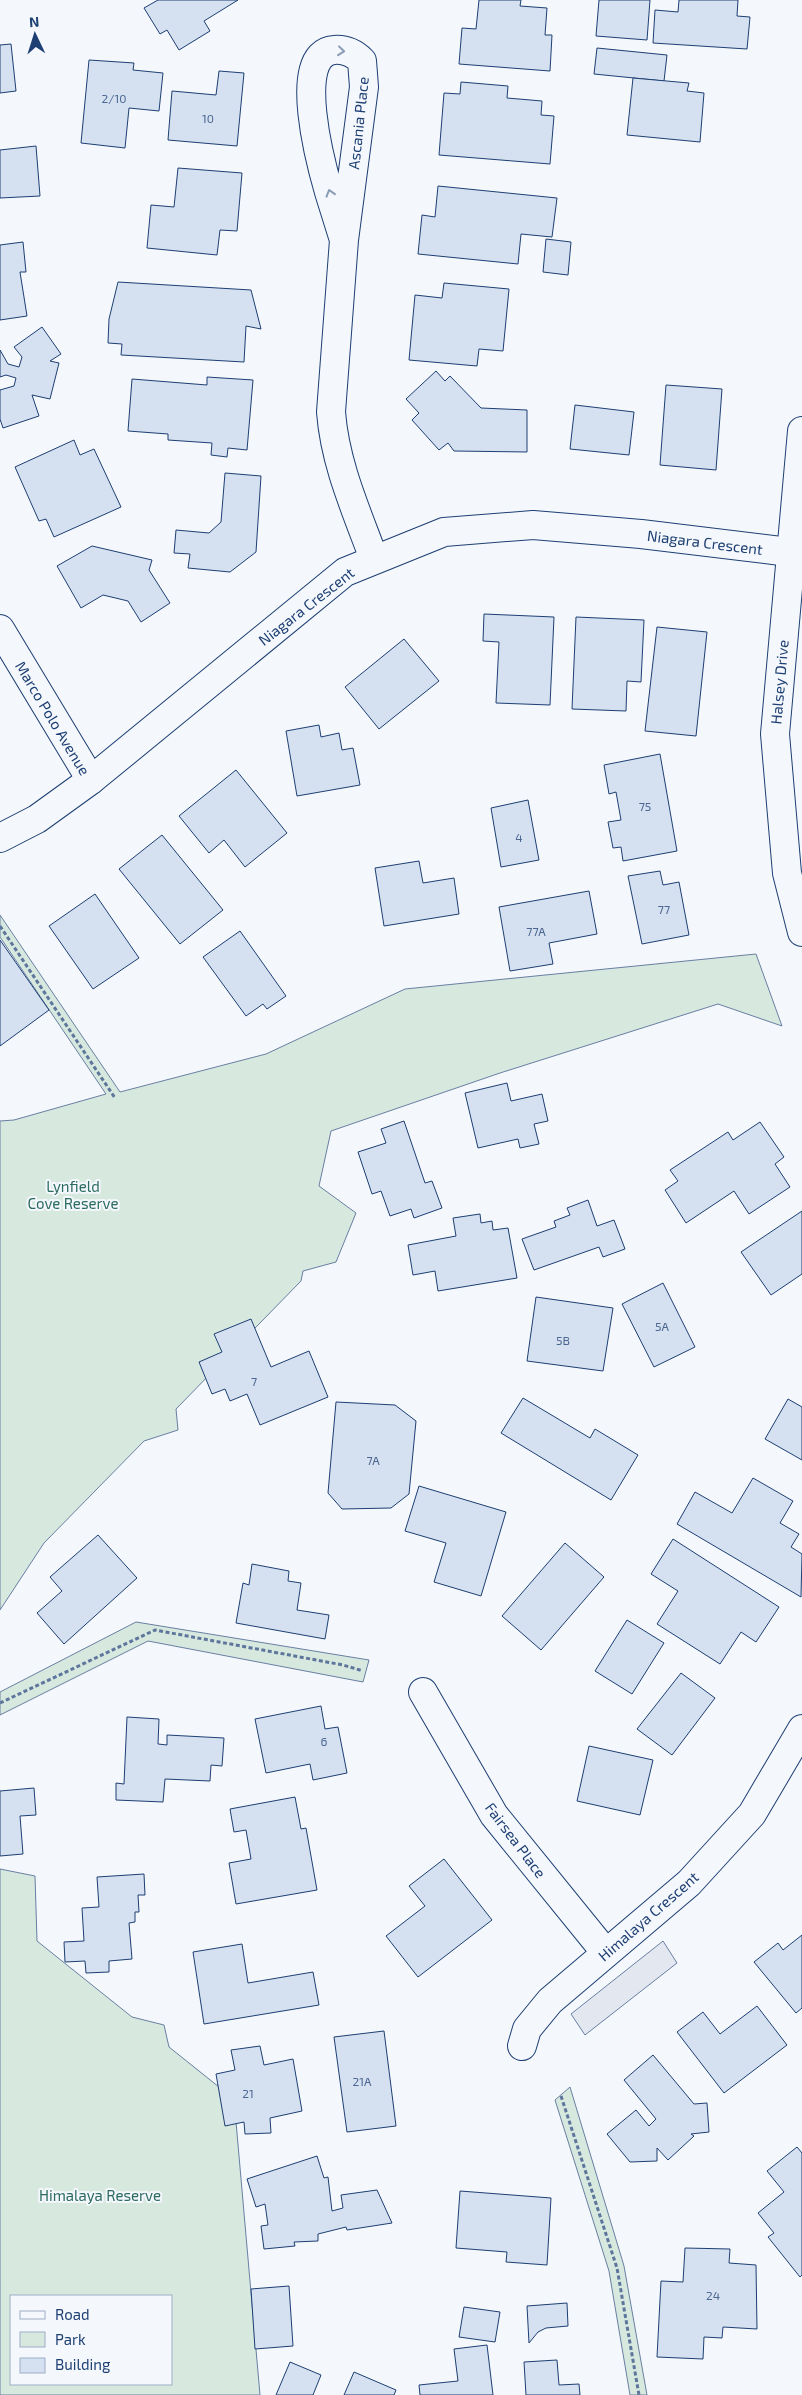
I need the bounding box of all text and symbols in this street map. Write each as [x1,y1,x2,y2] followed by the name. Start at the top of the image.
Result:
[10,10,60,60] north arrow
[28,13,40,30] text: N
[337,45,345,56] one-way arrow
[344,76,372,170] street label: Ascania Place
[102,91,126,105] house number: 2/10
[202,111,214,125] house number: 10
[325,189,335,198] one-way arrow
[646,526,764,558] street label: Niagara Crescent
[255,563,358,649] street label: Niagara Crescent
[766,639,792,725] street label: Halsey Drive
[12,658,94,778] street label: Marco Polo Avenue
[639,799,651,813] house number: 75
[515,830,523,844] house number: 4
[658,902,670,916] house number: 77
[526,924,546,938] house number: 77A
[27,1177,119,1212] park label: Lynfield Cove Reserve
[655,1319,669,1333] house number: 5A
[556,1333,570,1347] house number: 5B
[251,1374,257,1388] house number: 7
[366,1453,380,1467] house number: 7A
[321,1734,328,1748] house number: 6
[482,1799,550,1881] street label: Fairsea Place
[594,1867,702,1964] street label: Himalaya Crescent
[353,2074,372,2088] house number: 21A
[242,2086,254,2100] house number: 21
[39,2186,161,2204] park label: Himalaya Reserve
[706,2288,720,2302] house number: 24
[10,2295,172,2385] legend
[55,2305,90,2323] text: Road
[55,2330,86,2348] text: Park
[55,2355,111,2373] text: Building

